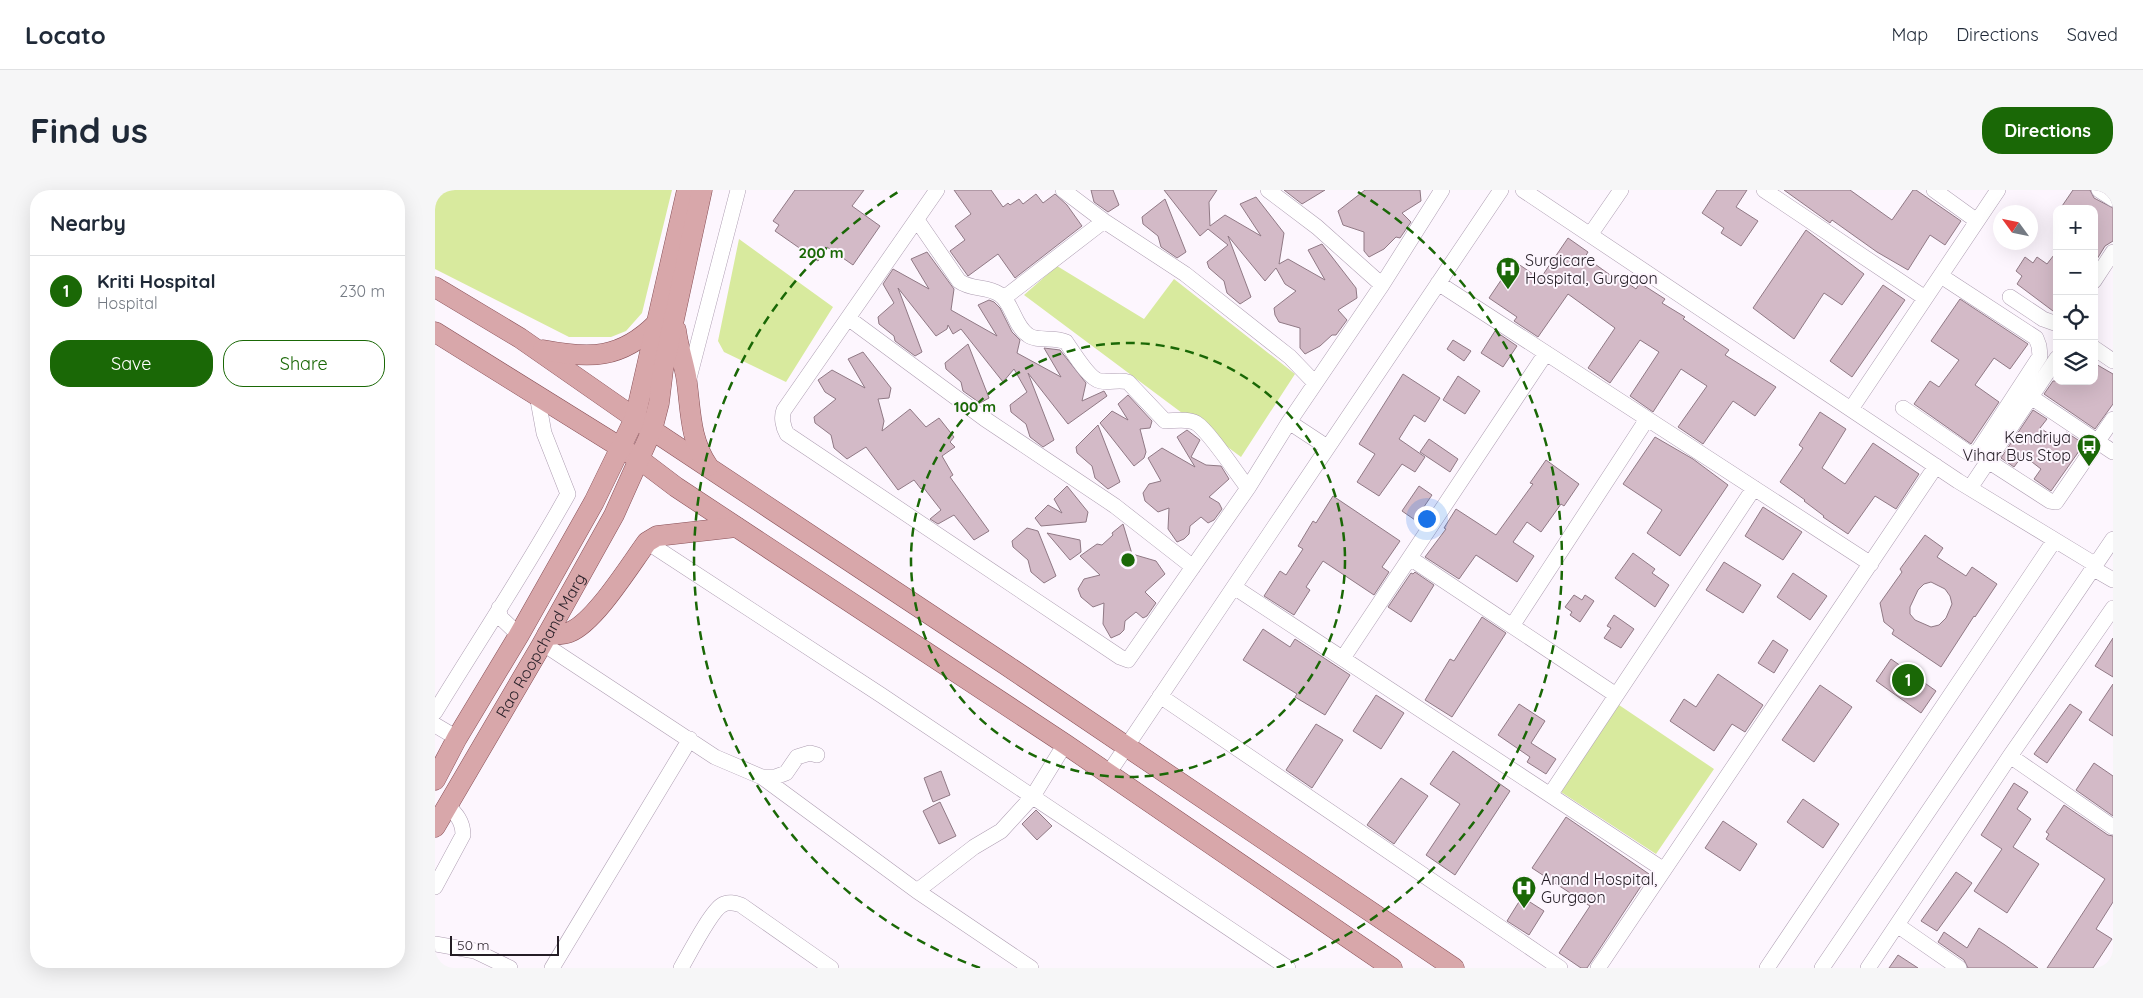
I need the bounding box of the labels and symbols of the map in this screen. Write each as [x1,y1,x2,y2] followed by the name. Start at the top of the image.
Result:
[1993,205,2038,250] north arrow
[799,243,844,262] text: 200 m
[1525,250,1658,288] place label: Surgicare Hospital, Gurgaon
[1495,256,1521,290] hospital icon: Surgicare Hospital, Gurgaon
[954,397,996,416] text: 100 m
[1963,427,2071,465] place label: Kendriya Vihar Bus Stop
[2076,433,2102,467] bus stop icon: Kendriya Vihar Bus Stop
[1414,506,1440,532] your location
[1119,551,1137,569] centre of rings
[491,570,590,721] street label: Rao Roopchand Marg
[1892,661,1924,699] pin: 1
[1541,869,1657,907] place label: Anand Hospital, Gurgaon
[1511,875,1537,909] hospital icon: Anand Hospital, Gurgaon
[450,933,559,956] scale bar

